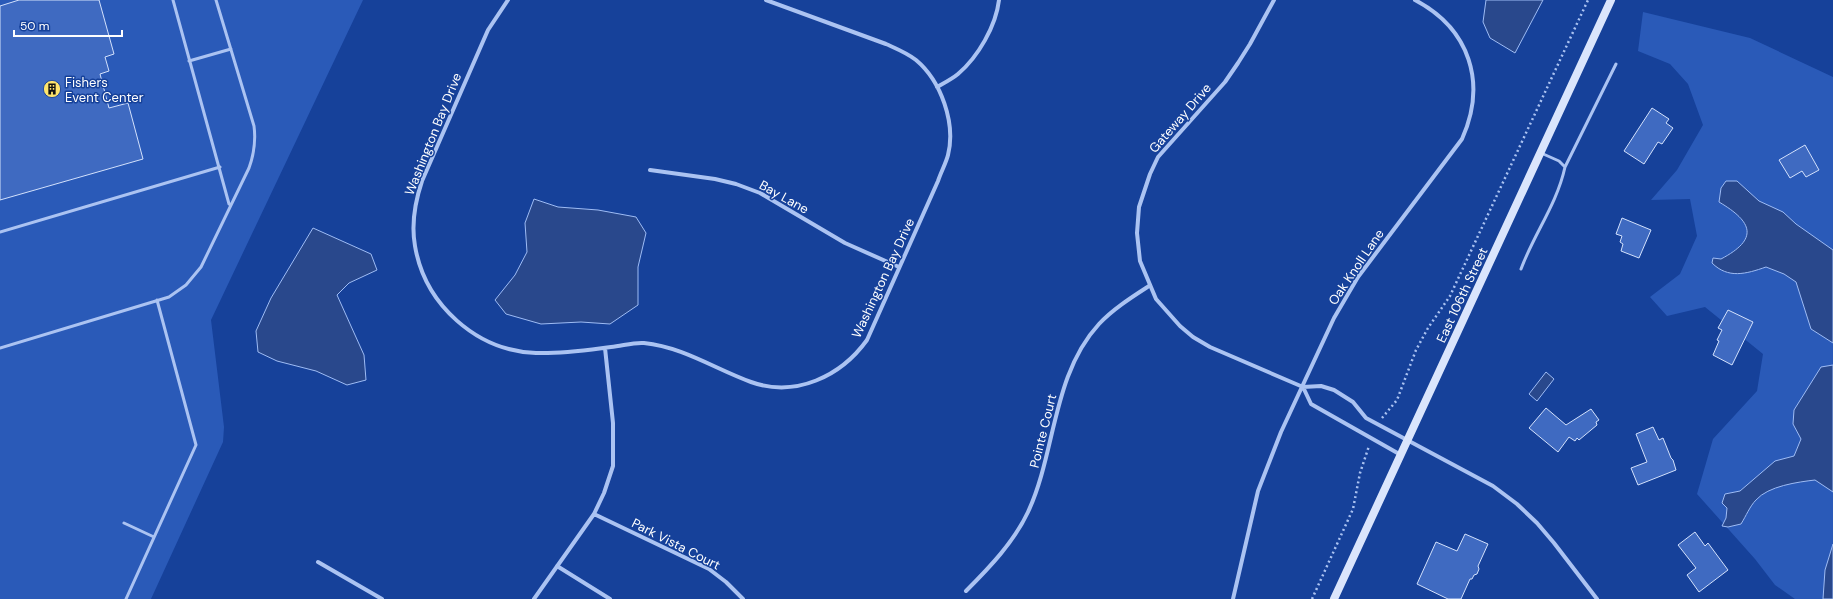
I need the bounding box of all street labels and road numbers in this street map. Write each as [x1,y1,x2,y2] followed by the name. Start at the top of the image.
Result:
[401,70,465,198] street label: Washington Bay Drive
[1145,80,1215,156] street label: Gateway Drive
[756,176,812,218] street label: Bay Lane
[848,215,918,341] street label: Washington Bay Drive
[1324,226,1388,308] street label: Oak Knoll Lane
[1432,245,1492,345] street label: East 106th Street
[1026,392,1060,470] street label: Pointe Court
[629,514,723,574] street label: Park Vista Court

